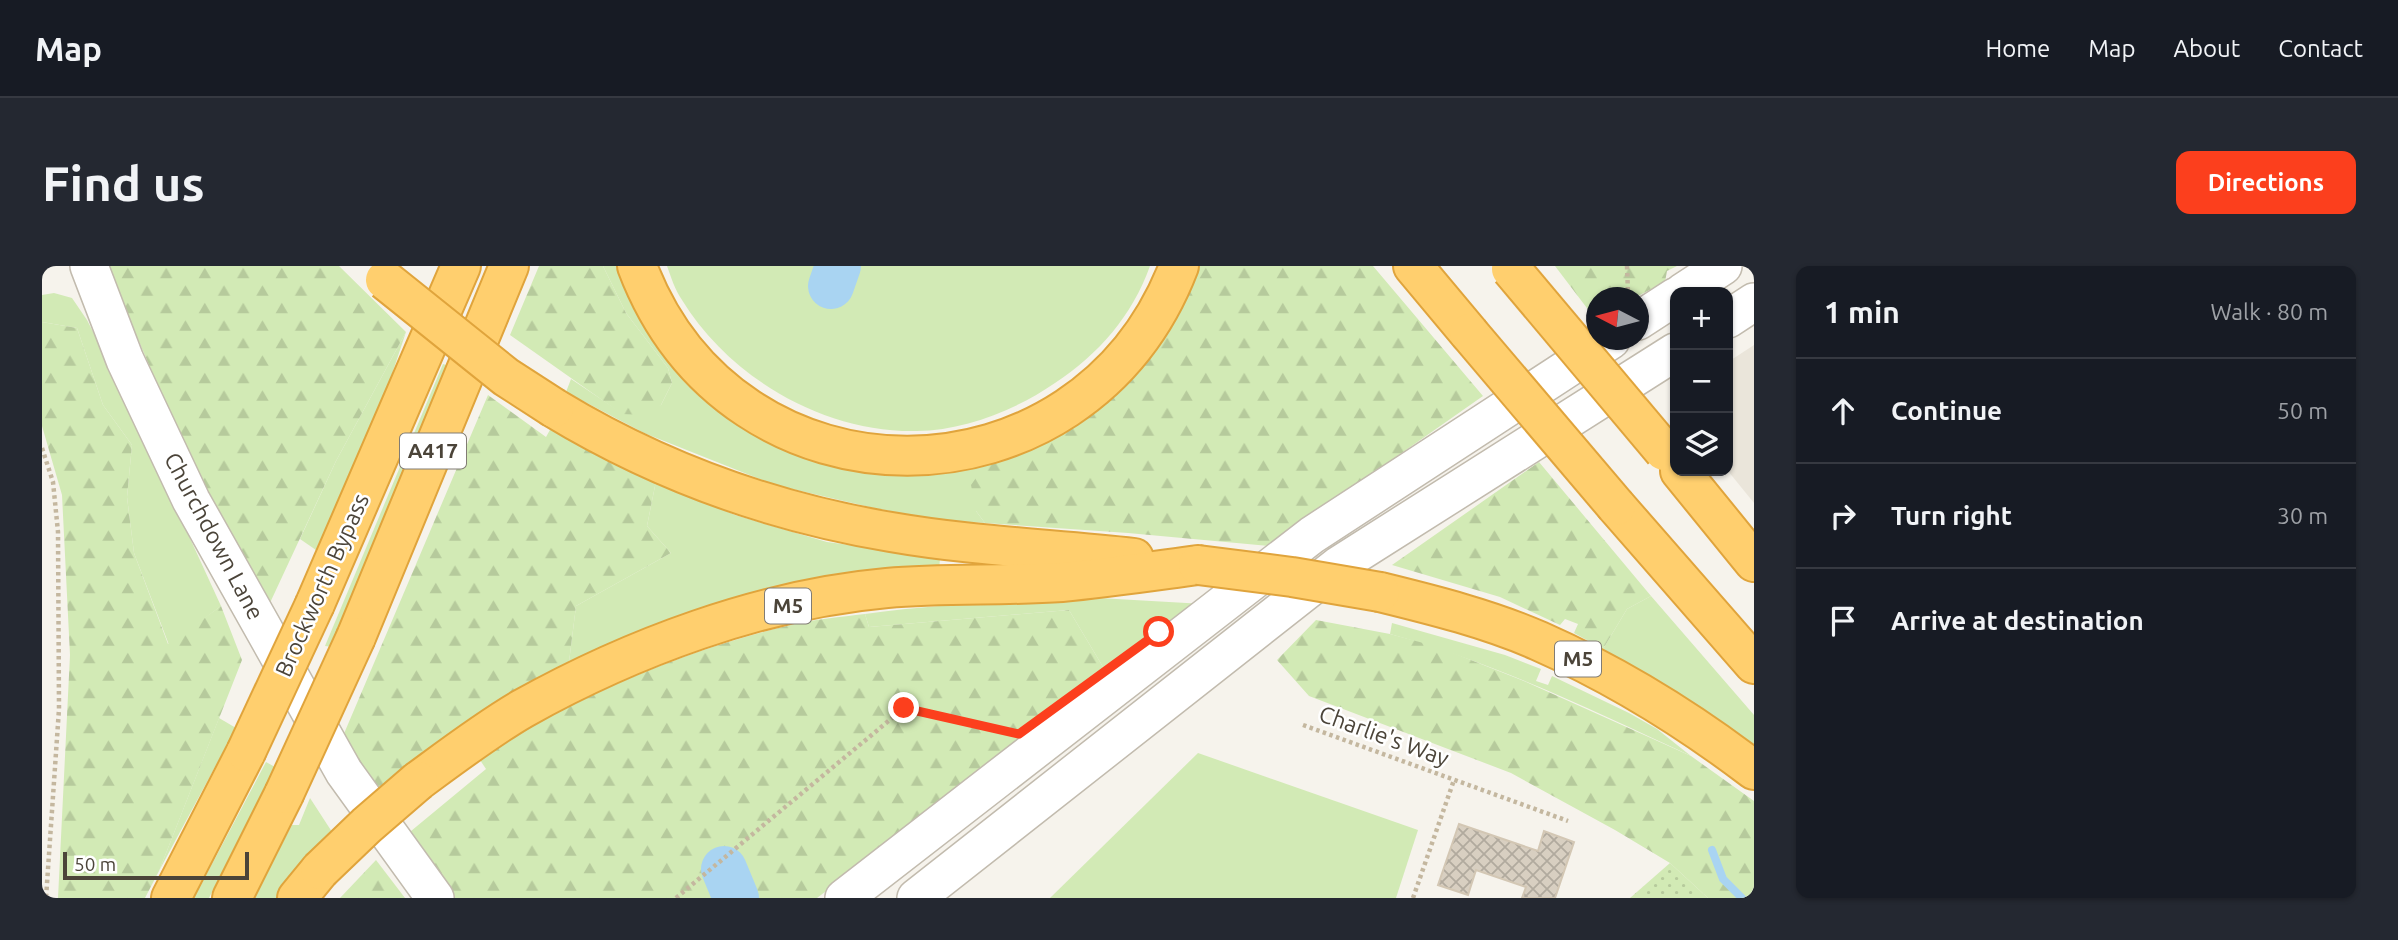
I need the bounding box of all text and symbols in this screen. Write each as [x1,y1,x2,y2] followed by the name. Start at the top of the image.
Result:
[35,30,102,67] text: Map
[1985,35,2050,62] text: Home
[2088,35,2135,62] text: Map
[2173,35,2240,62] text: About
[2278,35,2363,62] text: Contact
[2176,151,2356,214] button: Directions
[42,155,205,210] text: Find us
[1586,287,1649,350] north arrow
[1670,287,1733,476] map controls
[1670,287,1733,350] button: +
[1824,295,1900,329] text: 1 min
[2210,299,2328,324] text: Walk · 80 m
[1670,350,1733,413] button: −
[1824,392,1862,430] icon: ahead
[1891,396,2002,425] text: Continue
[2277,398,2328,423] text: 50 m
[1670,413,1733,476] button: layers
[400,434,466,468] road number: A417
[160,448,269,623] street label: Churchdown Lane
[270,490,373,680] street label: Brockworth Bypass
[1824,497,1862,535] icon: right
[1891,501,2012,530] text: Turn right
[2277,503,2328,528] text: 30 m
[765,588,811,624] road number: M5
[1824,602,1862,640] icon: arrive
[1891,606,2144,635] text: Arrive at destination
[1143,616,1174,647] route start
[1555,642,1601,676] road number: M5
[888,692,919,723] route end
[1316,700,1452,771] street label: Charlie's Way
[63,849,248,881] scale bar
[74,853,116,875] text: 50 m

